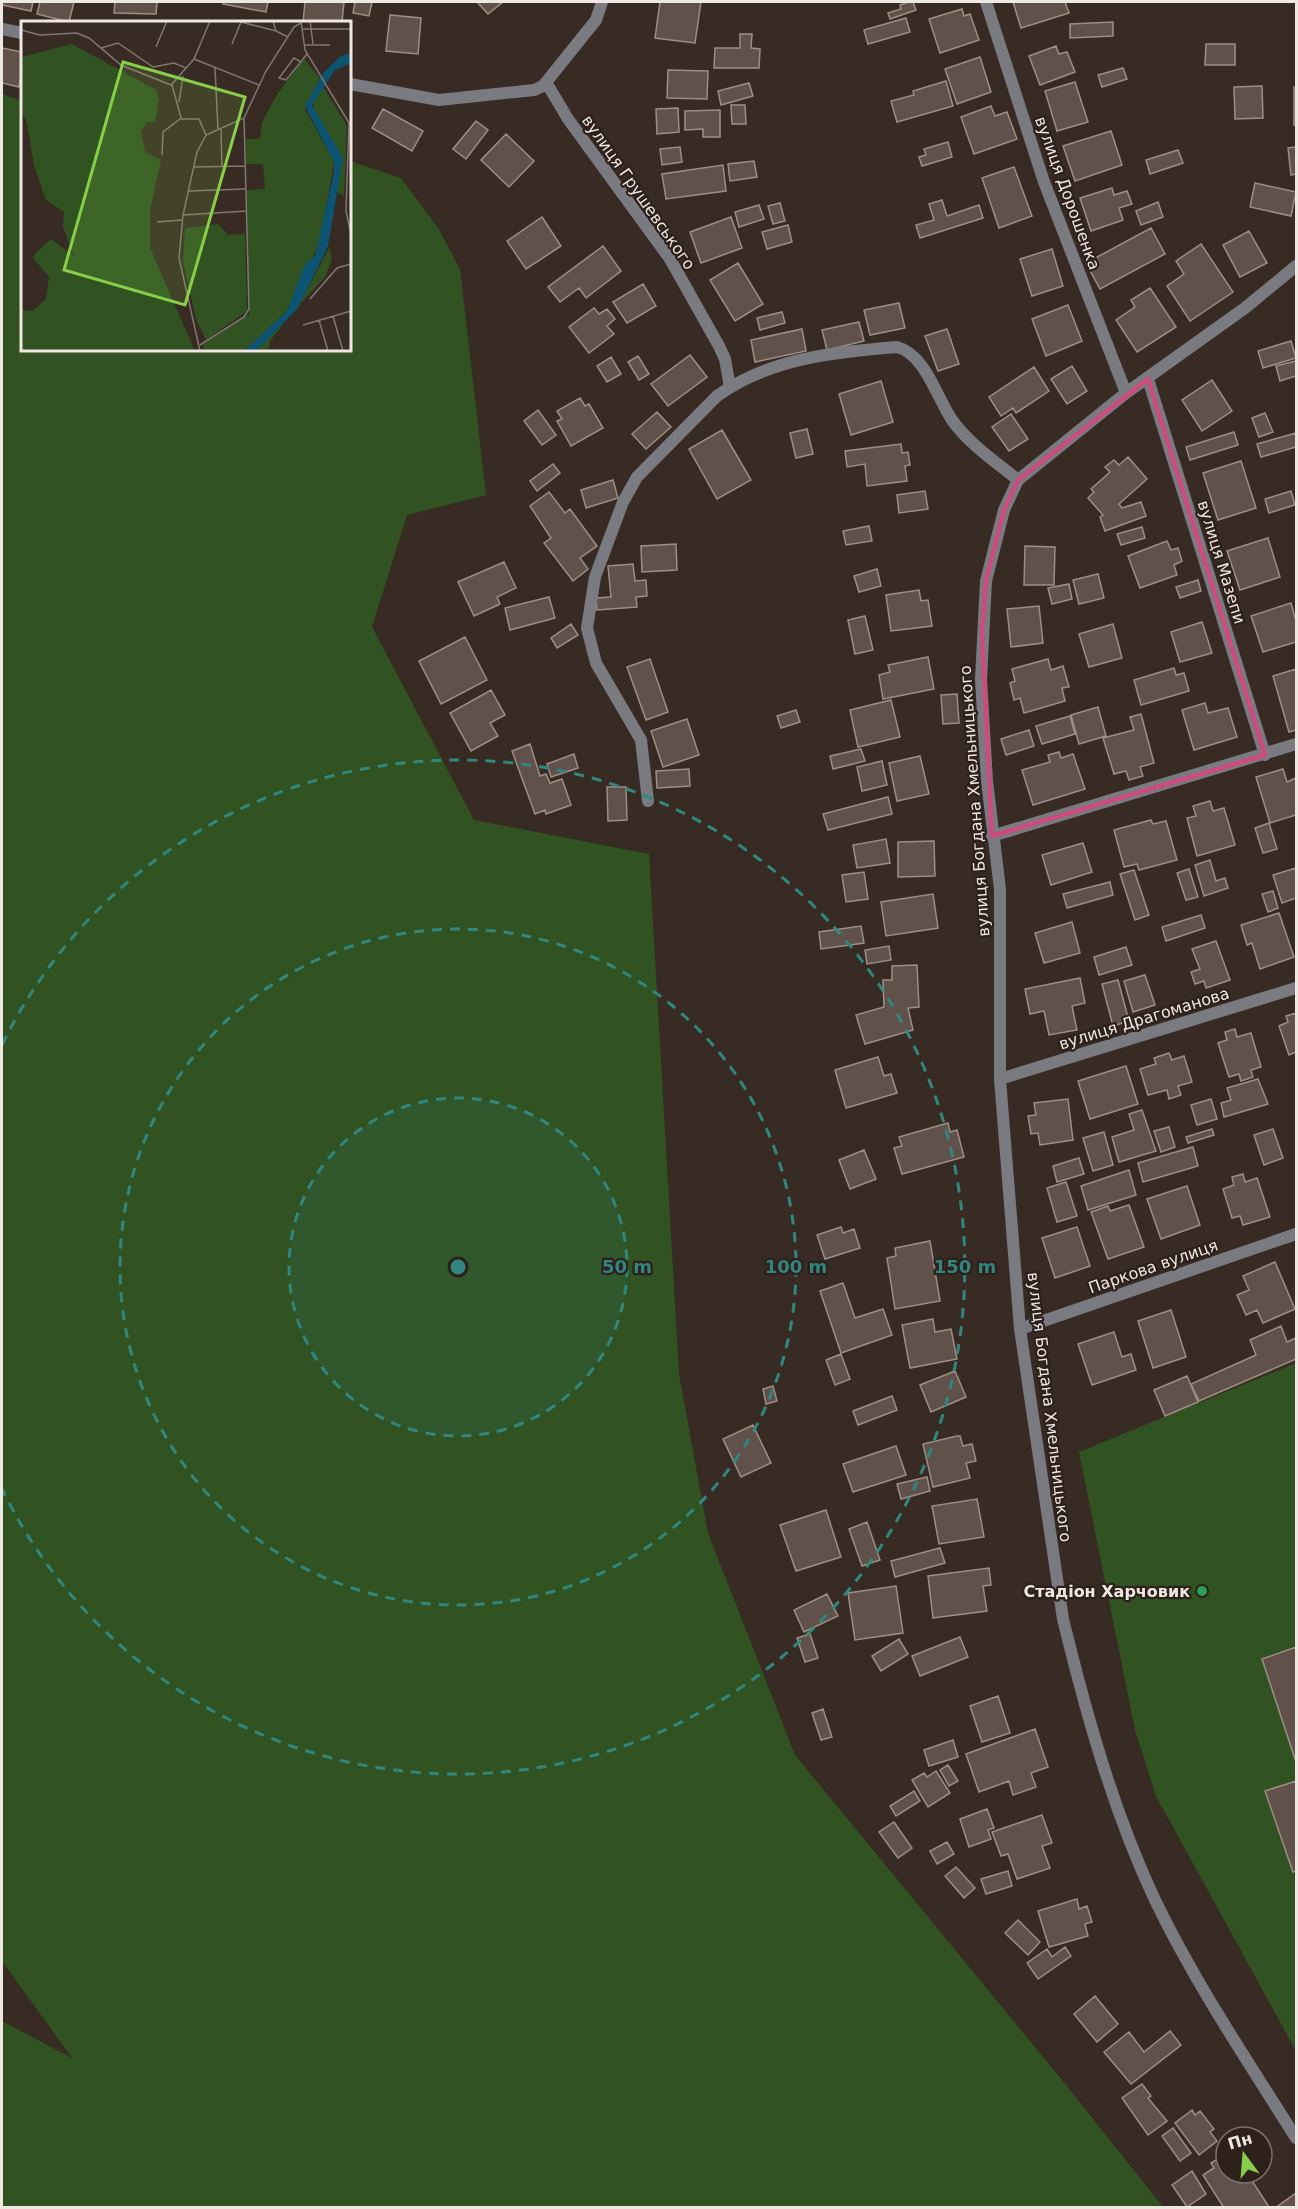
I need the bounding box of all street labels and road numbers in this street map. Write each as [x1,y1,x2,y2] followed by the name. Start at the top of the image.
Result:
[578,111,699,273] street label: вулиця Грушевського
[1031,114,1104,272] street label: вулиця Дорошенка
[1194,498,1249,626] street label: вулиця Мазепи
[956,665,993,937] street label: вулиця Богдана Хмельницького
[1057,983,1232,1053] street label: вулиця Драгоманова
[1086,1235,1220,1298] street label: Паркова вулиця
[1024,1271,1075,1543] street label: вулиця Богдана Хмельницького

